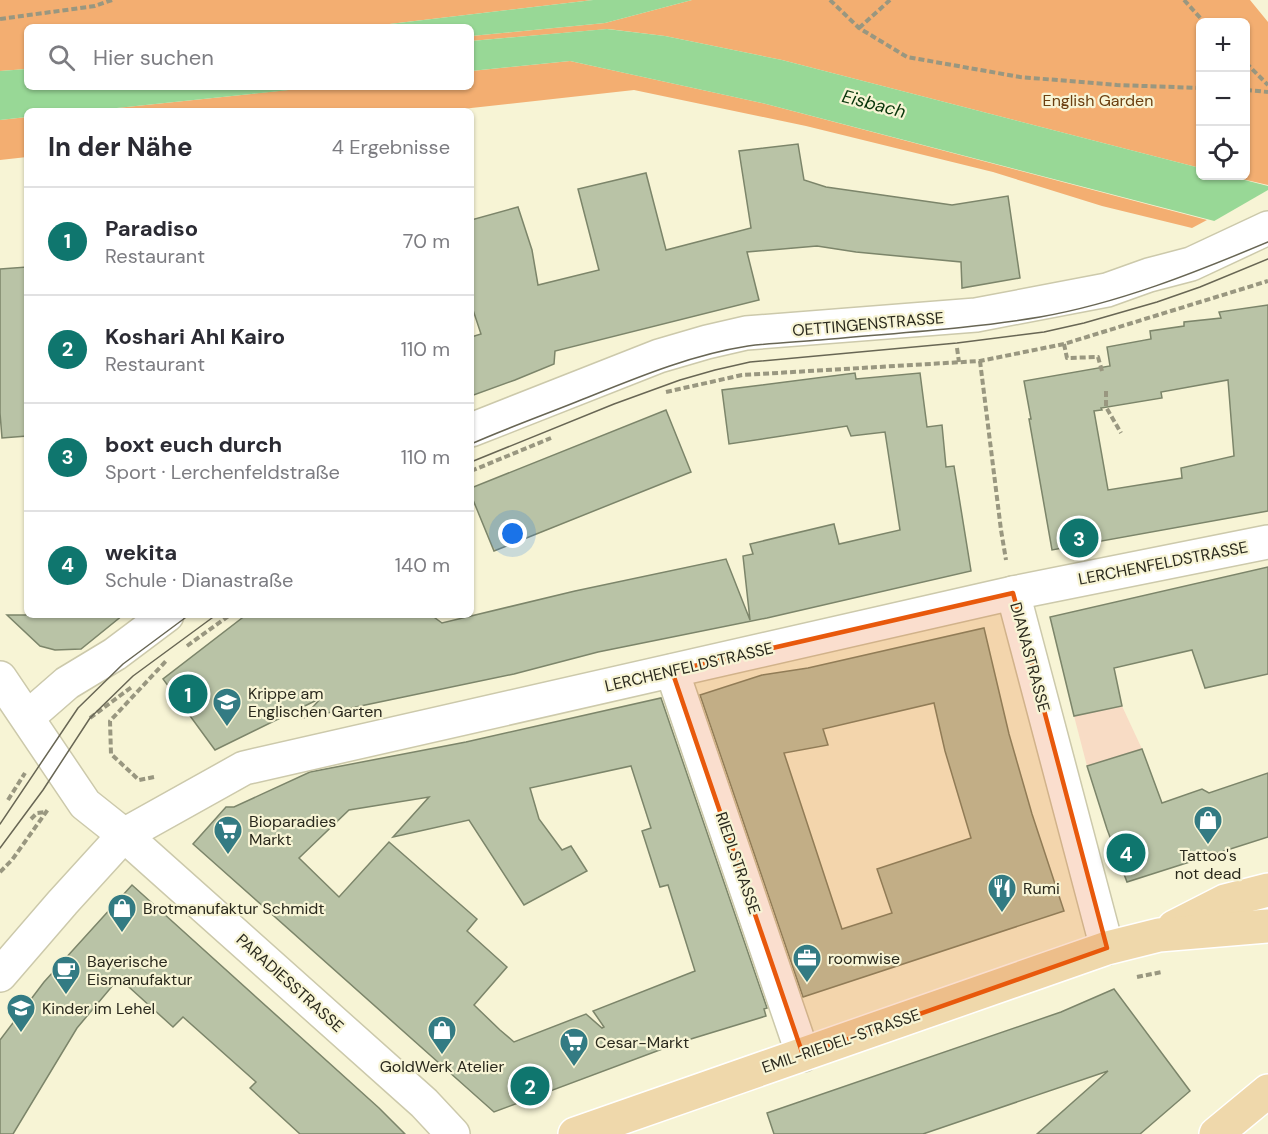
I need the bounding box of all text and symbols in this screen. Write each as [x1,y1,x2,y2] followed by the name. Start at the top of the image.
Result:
[1196,18,1250,180] map controls
[1196,18,1250,72] button: +
[24,24,474,90] search box
[45,41,78,74] icon: search
[93,43,214,72] text: Hier suchen
[1196,72,1250,126] button: −
[839,84,909,124] water label: Eisbach
[1043,90,1153,111] park label: English Garden
[1196,126,1250,180] button: locate
[48,130,193,164] text: In der Nähe
[332,134,450,160] text: 4 Ergebnisse
[105,214,198,243] text: Paradiso
[64,228,71,254] text: 1
[403,228,450,254] text: 70 m
[105,243,205,269] text: Restaurant
[791,307,945,341] street label: OETTINGENSTRASSE
[105,322,285,351] text: Koshari Ahl Kairo
[62,336,73,362] text: 2
[401,336,450,362] text: 110 m
[105,351,205,377] text: Restaurant
[105,430,282,459] text: boxt euch durch
[61,444,74,470] text: 3
[401,444,450,470] text: 110 m
[105,459,340,485] text: Sport · Lerchenfeldstraße
[1060,516,1098,560] pin: 3
[498,519,527,548] your location
[1076,536,1250,590] street label: LERCHENFELDSTRASSE
[105,538,177,567] text: wekita
[61,552,74,578] text: 4
[395,552,450,578] text: 140 m
[105,567,293,593] text: Schule · Dianastraße
[1005,600,1055,714] street label: DIANASTRASSE
[603,637,775,697] street label: LERCHENFELDSTRASSE
[168,672,207,716] pin: 1
[248,683,383,722] place label: Krippe am Englischen Garten
[211,686,243,728] school or university icon: Krippe am Englischen Garten
[1192,804,1224,846] shop icon: Tattoo's not dead
[711,809,765,917] street label: RIEDLSTRASSE
[249,811,336,850] place label: Bioparadies Markt
[212,814,244,856] supermarket icon: Bioparadies Markt
[1106,830,1146,876] pin: 4
[1175,845,1241,884] place label: Tattoo's not dead
[986,872,1018,914] restaurant icon: Rumi
[1023,878,1060,899] place label: Rumi
[106,892,138,934] shop icon: Brotmanufaktur Schmidt
[143,898,325,919] place label: Brotmanufaktur Schmidt
[232,929,348,1037] street label: PARADIESSTRASSE
[791,942,823,984] office icon: roomwise
[828,948,900,969] place label: roomwise
[87,951,193,990] place label: Bayerische Eismanufaktur
[50,954,82,996] cafe icon: Bayerische Eismanufaktur
[5,992,37,1034] school or university icon: Kinder im Lehel
[42,998,155,1019] place label: Kinder im Lehel
[759,1004,923,1078] street label: EMIL-RIEDEL-STRASSE
[426,1014,458,1056] shop icon: GoldWerk Atelier
[558,1026,590,1068] supermarket icon: Cesar-Markt
[595,1032,689,1053] place label: Cesar-Markt
[380,1056,504,1077] place label: GoldWerk Atelier
[510,1064,550,1108] pin: 2

